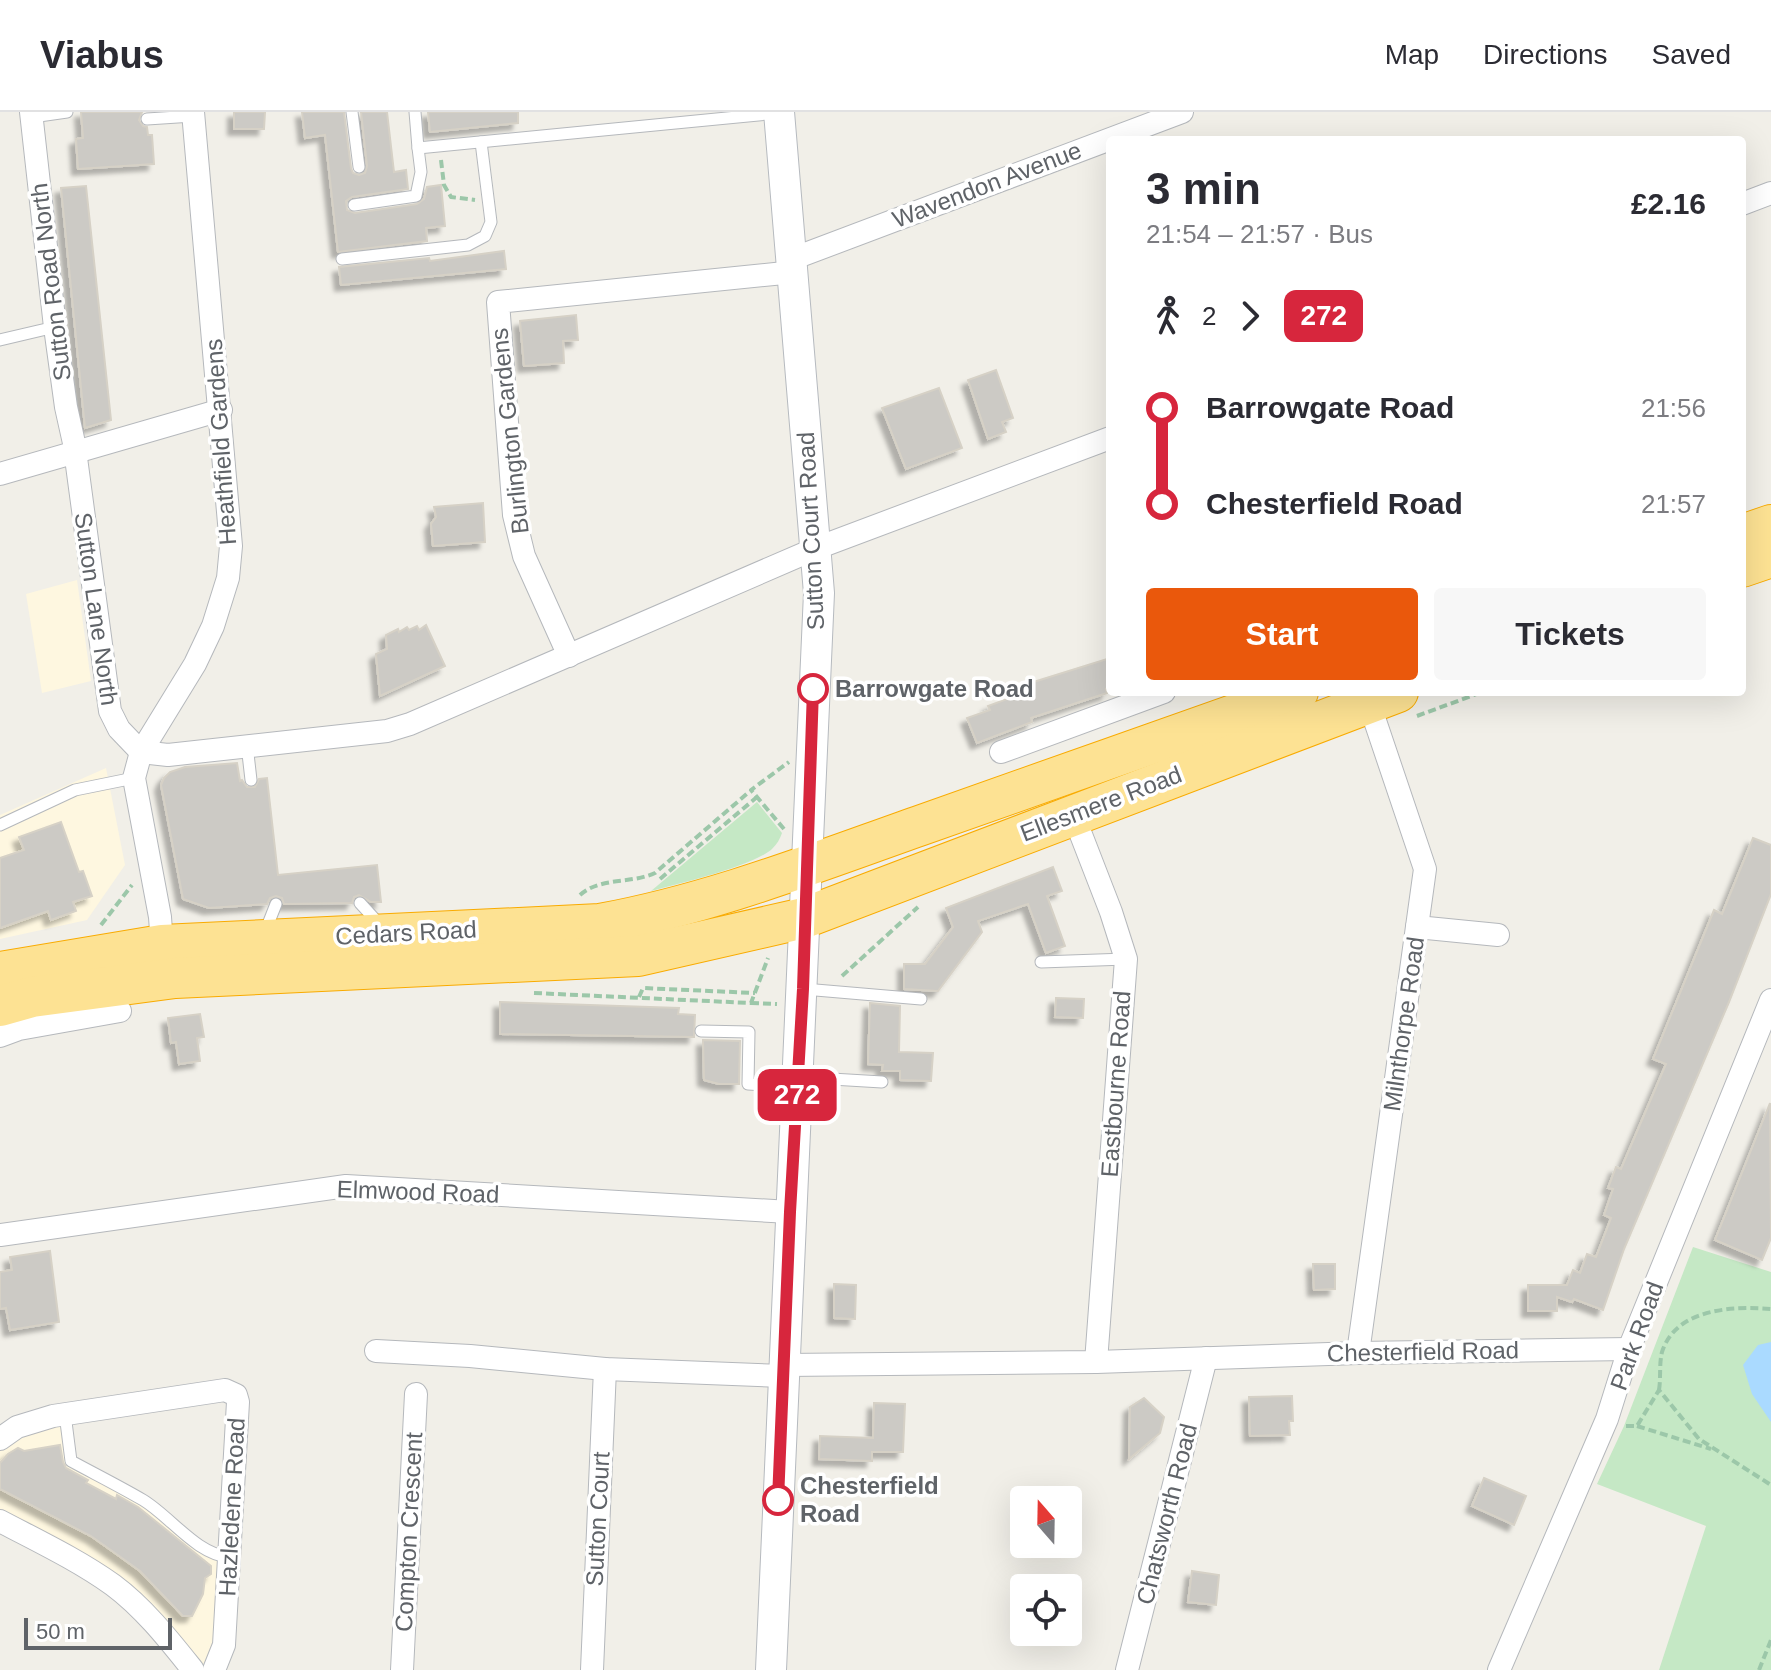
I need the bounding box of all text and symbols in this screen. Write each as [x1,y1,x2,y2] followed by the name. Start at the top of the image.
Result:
[40,34,164,76] text: Viabus
[1385,39,1439,70] text: Map
[1483,39,1608,70] text: Directions
[1652,39,1731,70] text: Saved
[889,136,1085,233] street label: Wavendon Avenue
[1146,164,1261,213] text: 3 min
[25,182,76,382] street label: Sutton Road North
[1631,187,1706,220] text: £2.16
[1146,219,1373,249] text: 21:54 – 21:57 · Bus
[1146,294,1190,338] icon: walk
[1228,294,1272,338] icon: forward
[1300,300,1347,331] text: 272
[1202,301,1216,331] text: 2
[485,327,534,535] street label: Burlington Gardens
[200,338,241,546] street label: Heathfield Gardens
[1206,391,1454,424] text: Barrowgate Road
[1641,393,1706,423] text: 21:56
[792,431,829,631] street label: Sutton Court Road
[1206,487,1463,520] text: Chesterfield Road
[1641,489,1706,519] text: 21:57
[70,511,123,707] street label: Sutton Lane North
[1146,588,1418,680] button: Start
[1434,588,1706,680] button: Tickets
[798,674,828,704] marker: Barrowgate Road
[835,675,1034,702] place label: Barrowgate Road
[1016,760,1185,847] street label: Ellesmere Road
[335,915,477,950] street label: Cedars Road
[1378,935,1429,1113] street label: Milnthorpe Road
[1096,990,1135,1178] street label: Eastbourne Road
[751,1069,843,1121] line badge: 272
[774,1079,820,1110] text: 272
[336,1175,500,1208] street label: Elmwood Road
[1604,1278,1669,1394] street label: Park Road
[1327,1336,1519,1367] street label: Chesterfield Road
[213,1417,250,1597] street label: Hazledene Road
[1131,1421,1202,1607] street label: Chatsworth Road
[390,1431,427,1633] street label: Compton Crescent
[580,1451,615,1587] street label: Sutton Court
[800,1472,939,1527] place label: Chesterfield Road
[763,1485,793,1515] marker: Chesterfield Road
[1010,1486,1082,1558] north arrow
[1010,1486,1082,1646] map controls
[1010,1574,1082,1646] button: locate
[24,1614,172,1650] scale bar
[36,1619,85,1644] text: 50 m

